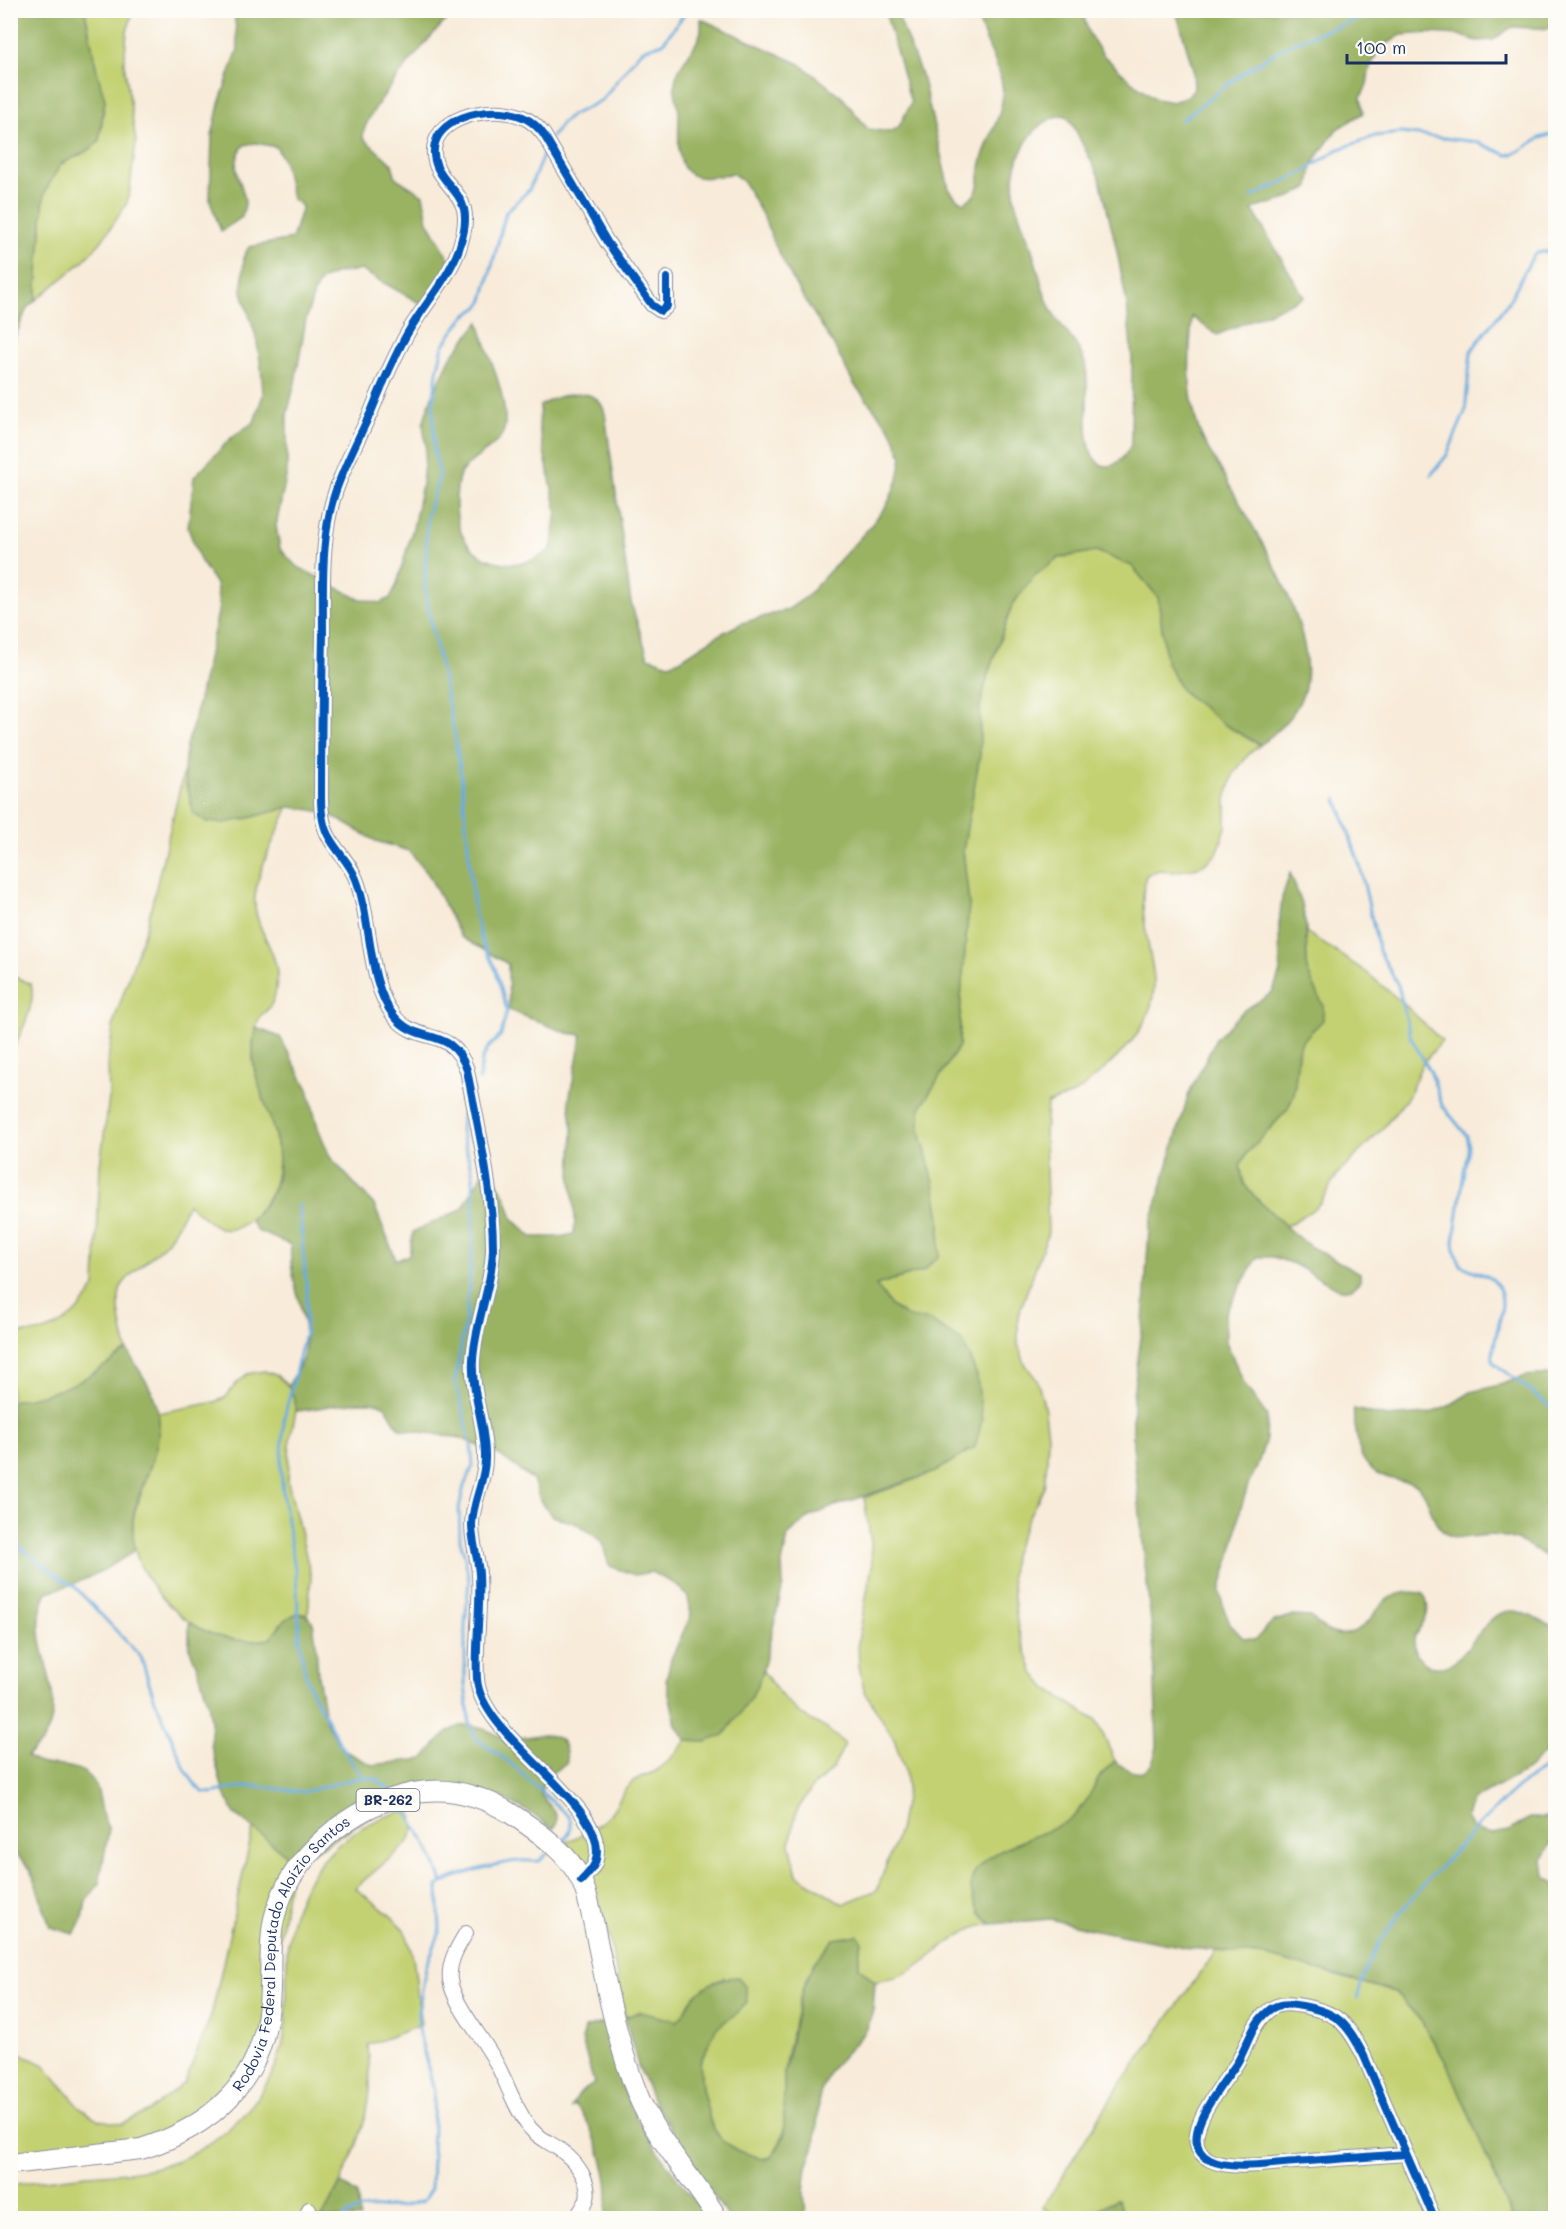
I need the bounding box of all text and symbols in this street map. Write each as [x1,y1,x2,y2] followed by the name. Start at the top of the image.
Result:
[1347,27,1506,65] scale bar
[1356,35,1406,59] text: 100 m
[356,1789,420,1811] road number: BR-262
[227,1811,354,2095] street label: Rodovia Federal Deputado Aloízio Santos

